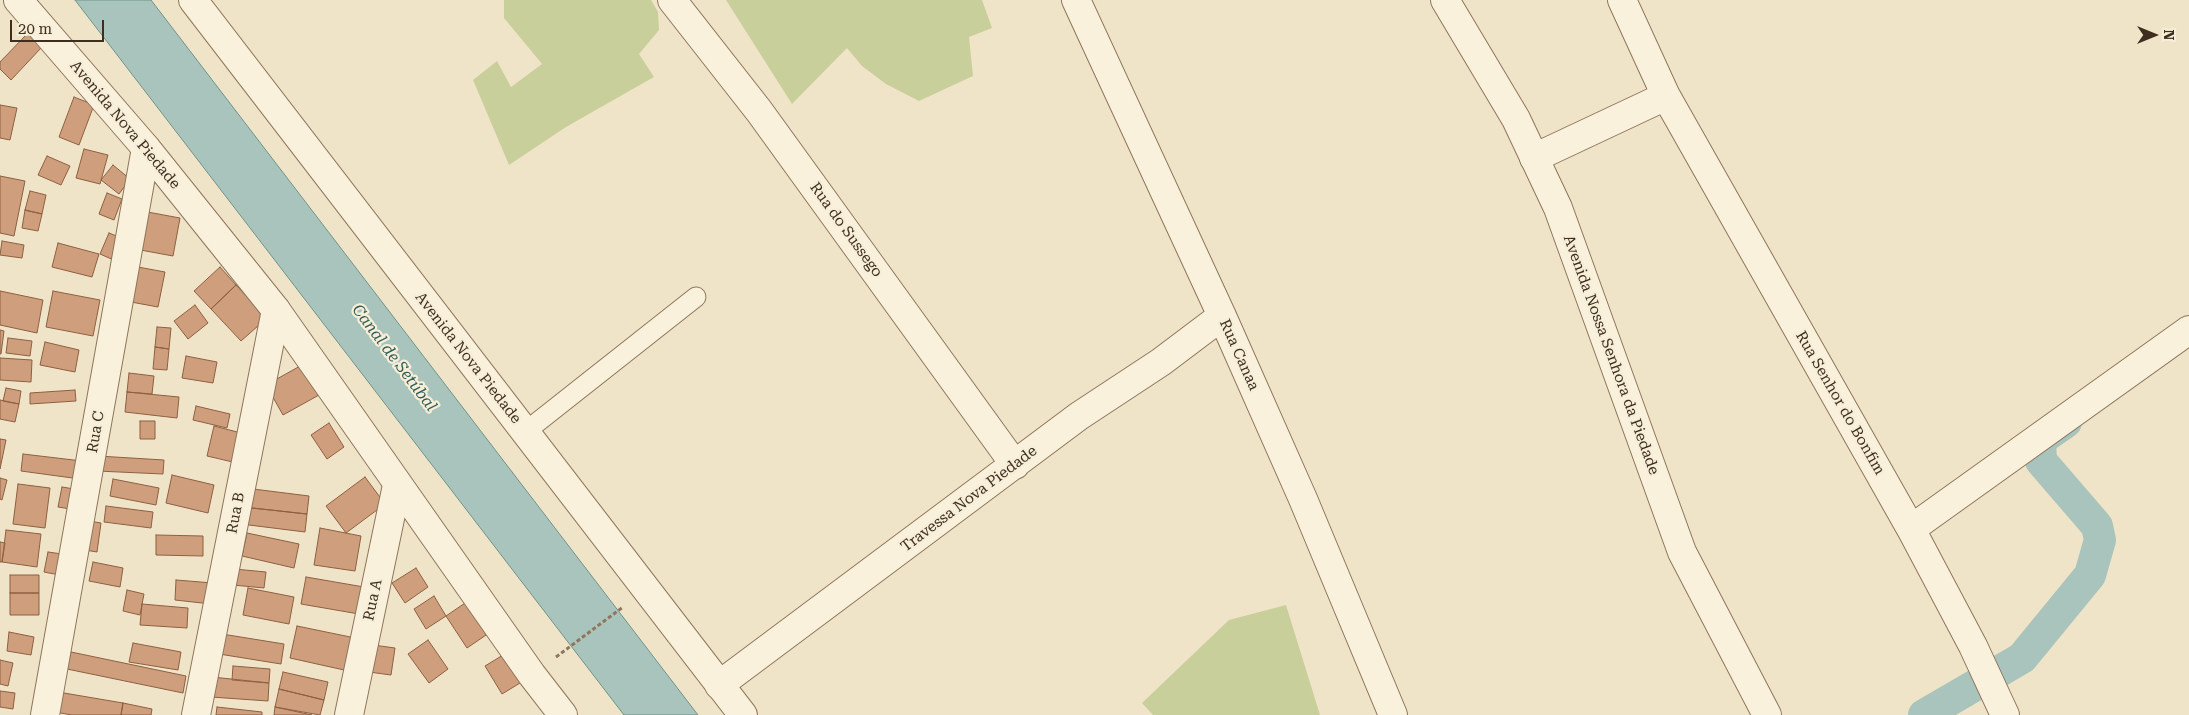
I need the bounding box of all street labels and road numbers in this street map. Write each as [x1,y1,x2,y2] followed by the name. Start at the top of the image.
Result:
[66,57,184,193] street label: Avenida Nova Piedade
[806,179,886,281] street label: Rua do Sussego
[1559,233,1663,477] street label: Avenida Nossa Senhora da Piedade
[411,289,525,427] street label: Avenida Nova Piedade
[1215,317,1263,393] street label: Rua Canaa
[1791,328,1889,478] street label: Rua Senhor do Bonfim
[83,410,109,454] street label: Rua C
[897,442,1041,556] street label: Travessa Nova Piedade
[223,491,249,535] street label: Rua B
[360,578,386,622] street label: Rua A

